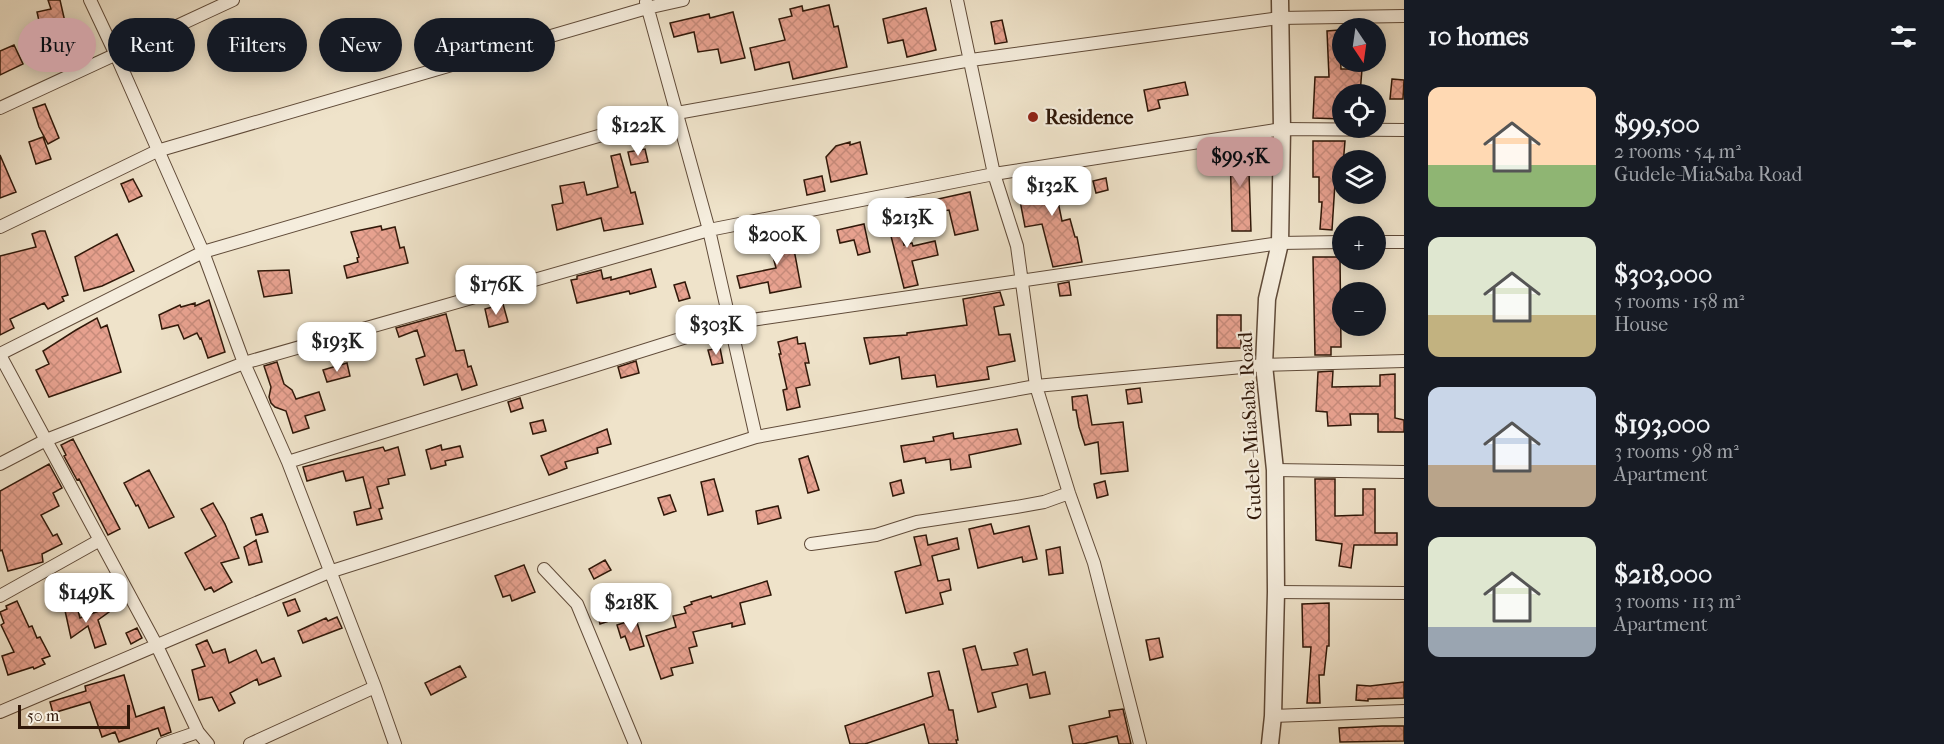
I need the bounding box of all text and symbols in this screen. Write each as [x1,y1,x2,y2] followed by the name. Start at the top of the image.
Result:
[18,18,96,72] chip: Buy
[108,18,195,72] chip: Rent
[207,18,307,72] chip: Filters
[319,18,402,72] chip: New
[414,18,555,72] chip: Apartment
[1332,18,1386,72] north arrow
[1332,18,1386,336] map controls
[1887,20,1920,53] icon: filters
[1428,21,1529,52] text: 10 homes
[1332,84,1386,138] button: locate
[596,106,680,157] pin: $122K
[1045,106,1133,129] place label: Residence
[1614,109,1700,140] text: $99,500
[1026,110,1040,124] marker: Residence
[1476,111,1548,183] icon: home
[611,114,665,137] text: $122K
[1191,137,1289,188] pin: $99.5K
[1614,140,1741,163] text: 2 rooms · 54 m²
[1211,145,1269,168] text: $99.5K
[1332,150,1386,204] button: layers
[1614,163,1802,186] text: Gudele-MiaSaba Road
[1010,166,1094,217] pin: $132K
[1026,174,1078,197] text: $132K
[865,198,949,249] pin: $213K
[881,206,933,229] text: $213K
[735,215,819,266] pin: $200K
[1332,216,1386,270] button: +
[748,223,806,246] text: $200K
[1614,259,1712,290] text: $303,000
[1476,261,1548,333] icon: home
[454,265,538,316] pin: $176K
[469,273,523,296] text: $176K
[1332,282,1386,336] button: −
[1614,290,1744,313] text: 5 rooms · 158 m²
[674,305,758,356] pin: $303K
[690,313,743,336] text: $303K
[1614,313,1668,336] text: House
[295,322,379,373] pin: $193K
[311,330,363,353] text: $193K
[1234,330,1266,521] street label: Gudele-MiaSaba Road
[1614,409,1710,440] text: $193,000
[1476,411,1548,483] icon: home
[1614,440,1739,463] text: 3 rooms · 98 m²
[1614,463,1708,486] text: Apartment
[1614,559,1712,590] text: $218,000
[1476,561,1548,633] icon: home
[44,573,128,624] pin: $149K
[59,581,113,604] text: $149K
[589,583,673,634] pin: $218K
[1614,590,1741,613] text: 3 rooms · 113 m²
[604,591,658,614] text: $218K
[1614,613,1708,636] text: Apartment
[18,702,130,730] scale bar
[27,706,59,725] text: 50 m

